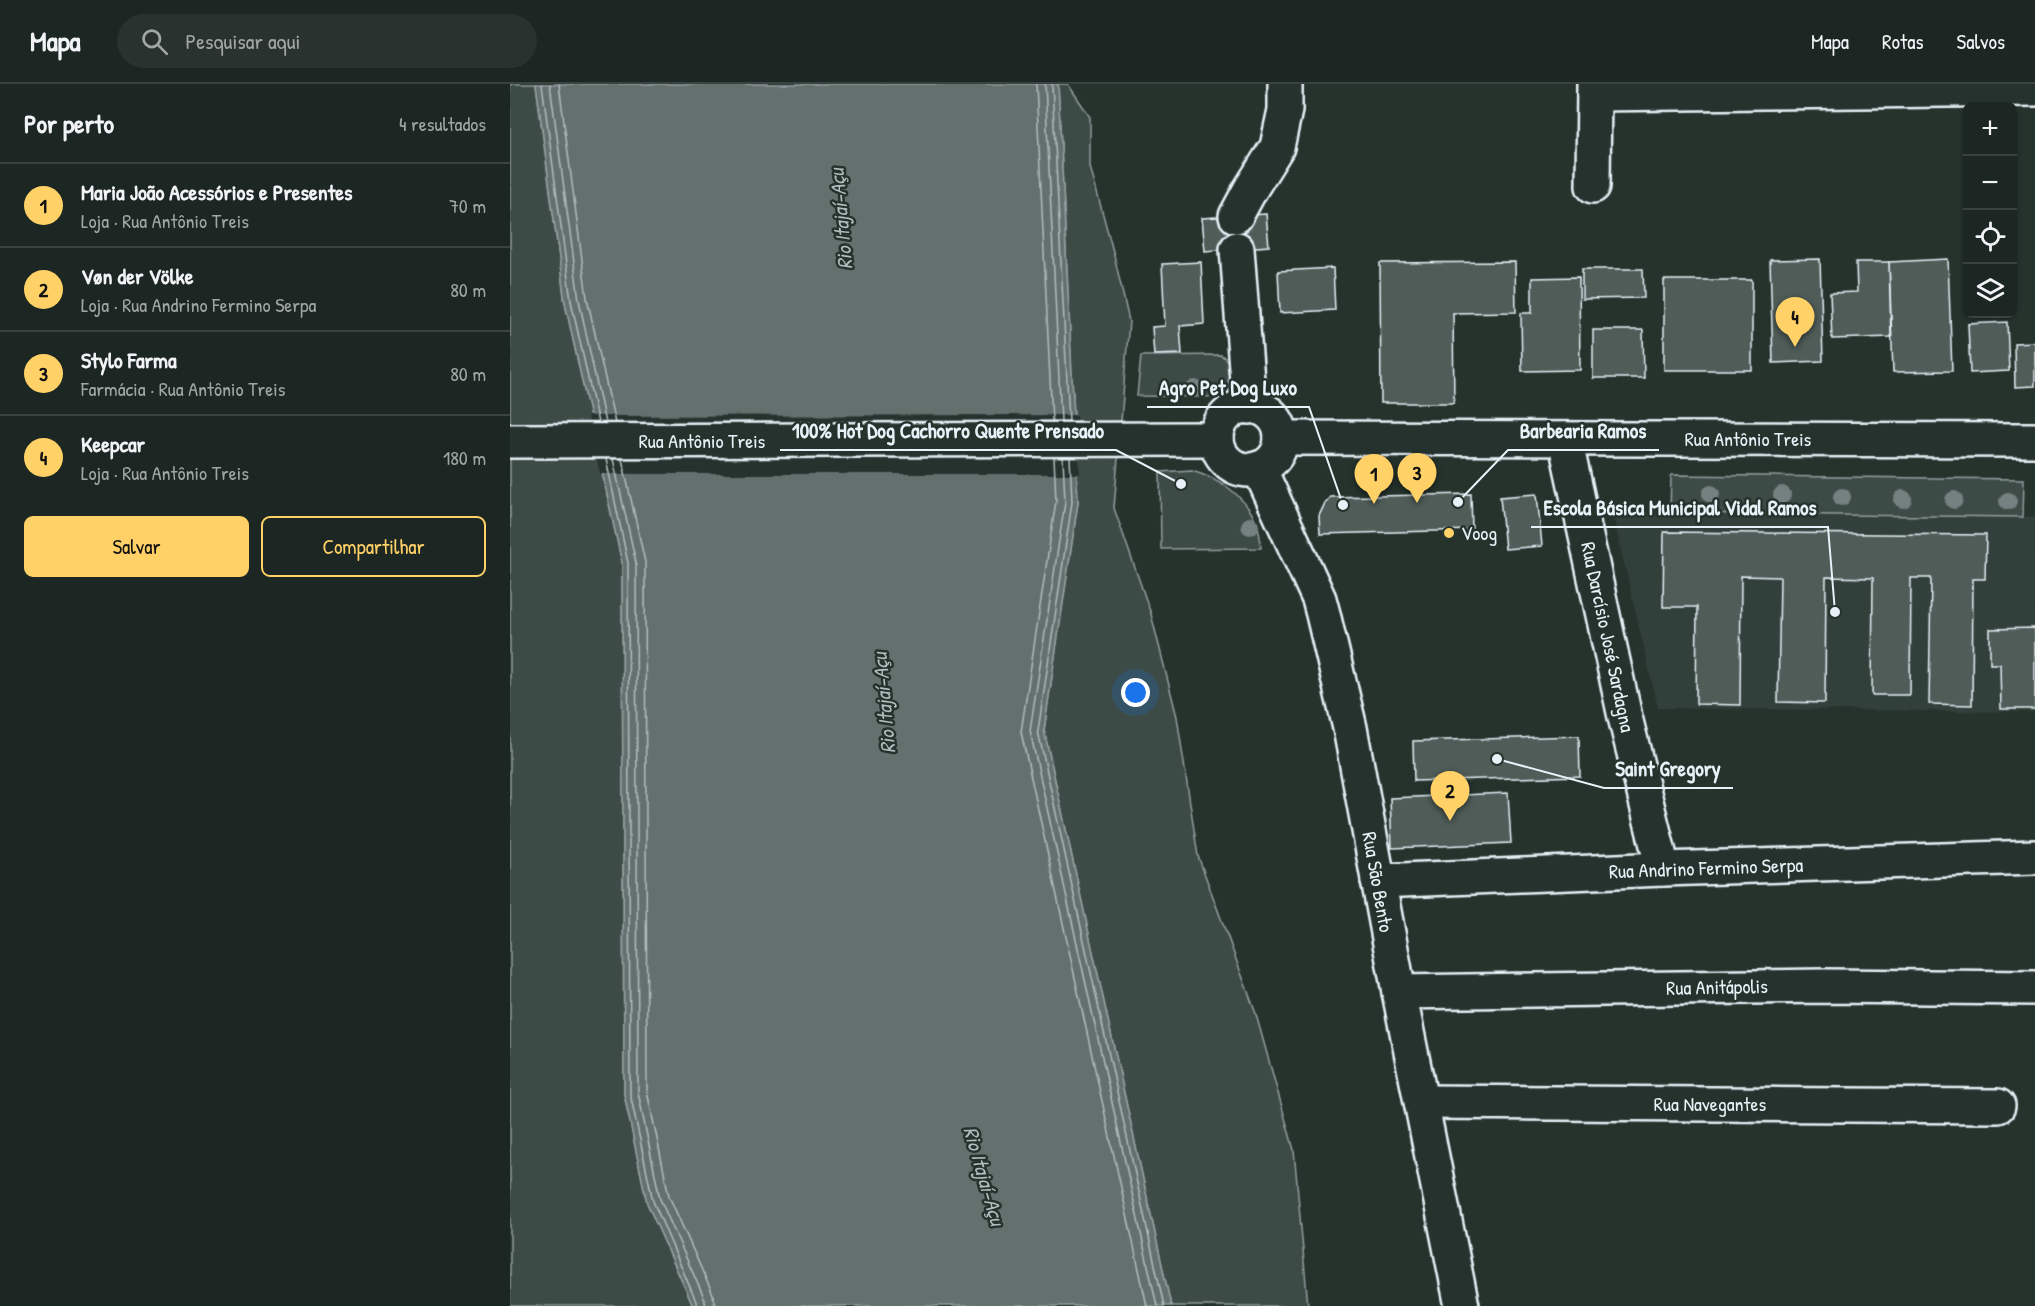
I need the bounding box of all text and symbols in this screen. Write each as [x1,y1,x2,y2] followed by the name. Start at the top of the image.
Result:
[117,14,537,68] search box
[30,22,81,60] text: Mapa
[138,25,171,58] icon: search
[186,26,301,56] text: Pesquisar aqui
[1811,27,1849,56] text: Mapa
[1882,27,1924,56] text: Rotas
[1957,27,2005,56] text: Salvos
[1963,102,2017,318] map controls
[1963,102,2017,156] button: +
[24,106,114,141] text: Por perto
[399,110,486,137] text: 4 resultados
[1963,156,2017,210] button: −
[822,166,859,271] water label: Rio Itajaí-Açu
[81,177,353,207] text: Maria João Acessórios e Presentes
[40,192,47,219] text: 1
[449,192,486,219] text: 70 m
[81,207,249,234] text: Loja · Rua Antônio Treis
[1963,210,2017,264] button: locate
[81,261,193,291] text: Vøn der Völke
[1963,264,2017,318] button: layers
[39,276,48,303] text: 2
[450,276,486,303] text: 80 m
[81,291,316,318] text: Loja · Rua Andrino Fermino Serpa
[1776,298,1814,347] pin: 4
[81,345,177,375] text: Stylo Farma
[39,360,48,387] text: 3
[450,360,486,387] text: 80 m
[1147,368,1309,407] callout: Agro Pet Dog Luxo
[1159,373,1298,403] text: Agro Pet Dog Luxo
[81,375,285,402] text: Farmácia · Rua Antônio Treis
[780,411,1116,450] callout: 100% Hot Dog Cachorro Quente Prensado
[1508,411,1659,450] callout: Barbearia Ramos
[792,416,1104,446] text: 100% Hot Dog Cachorro Quente Prensado
[1520,416,1646,445] text: Barbearia Ramos
[1685,425,1812,452] street label: Rua Antônio Treis
[639,427,766,454] street label: Rua Antônio Treis
[81,429,145,459] text: Keepcar
[40,444,47,471] text: 4
[443,444,486,471] text: 180 m
[1354,454,1394,504] pin: 1
[1398,454,1436,503] pin: 3
[81,459,249,486] text: Loja · Rua Antônio Treis
[1531,488,1828,527] callout: Escola Básica Municipal Vidal Ramos
[1543,493,1817,523] text: Escola Básica Municipal Vidal Ramos
[24,516,249,577] button: Salvar
[261,516,486,577] button: Compartilhar
[1461,519,1497,546] place label: Voog
[1442,526,1456,540] marker: Voog
[1575,539,1642,734] street label: Rua Darcísio José Sardagna
[865,650,902,755] water label: Rio Itajaí-Açu
[1121,678,1150,707] your location
[1604,749,1733,788] callout: Saint Gregory
[1615,754,1721,784] text: Saint Gregory
[1430,772,1470,821] pin: 2
[1356,830,1401,934] street label: Rua São Bento
[1608,851,1804,884] street label: Rua Andrino Fermino Serpa
[1666,972,1768,1001] street label: Rua Anitápolis
[1654,1090,1766,1117] street label: Rua Navegantes
[957,1123,1013,1230] water label: Rio Itajaí-Açu

